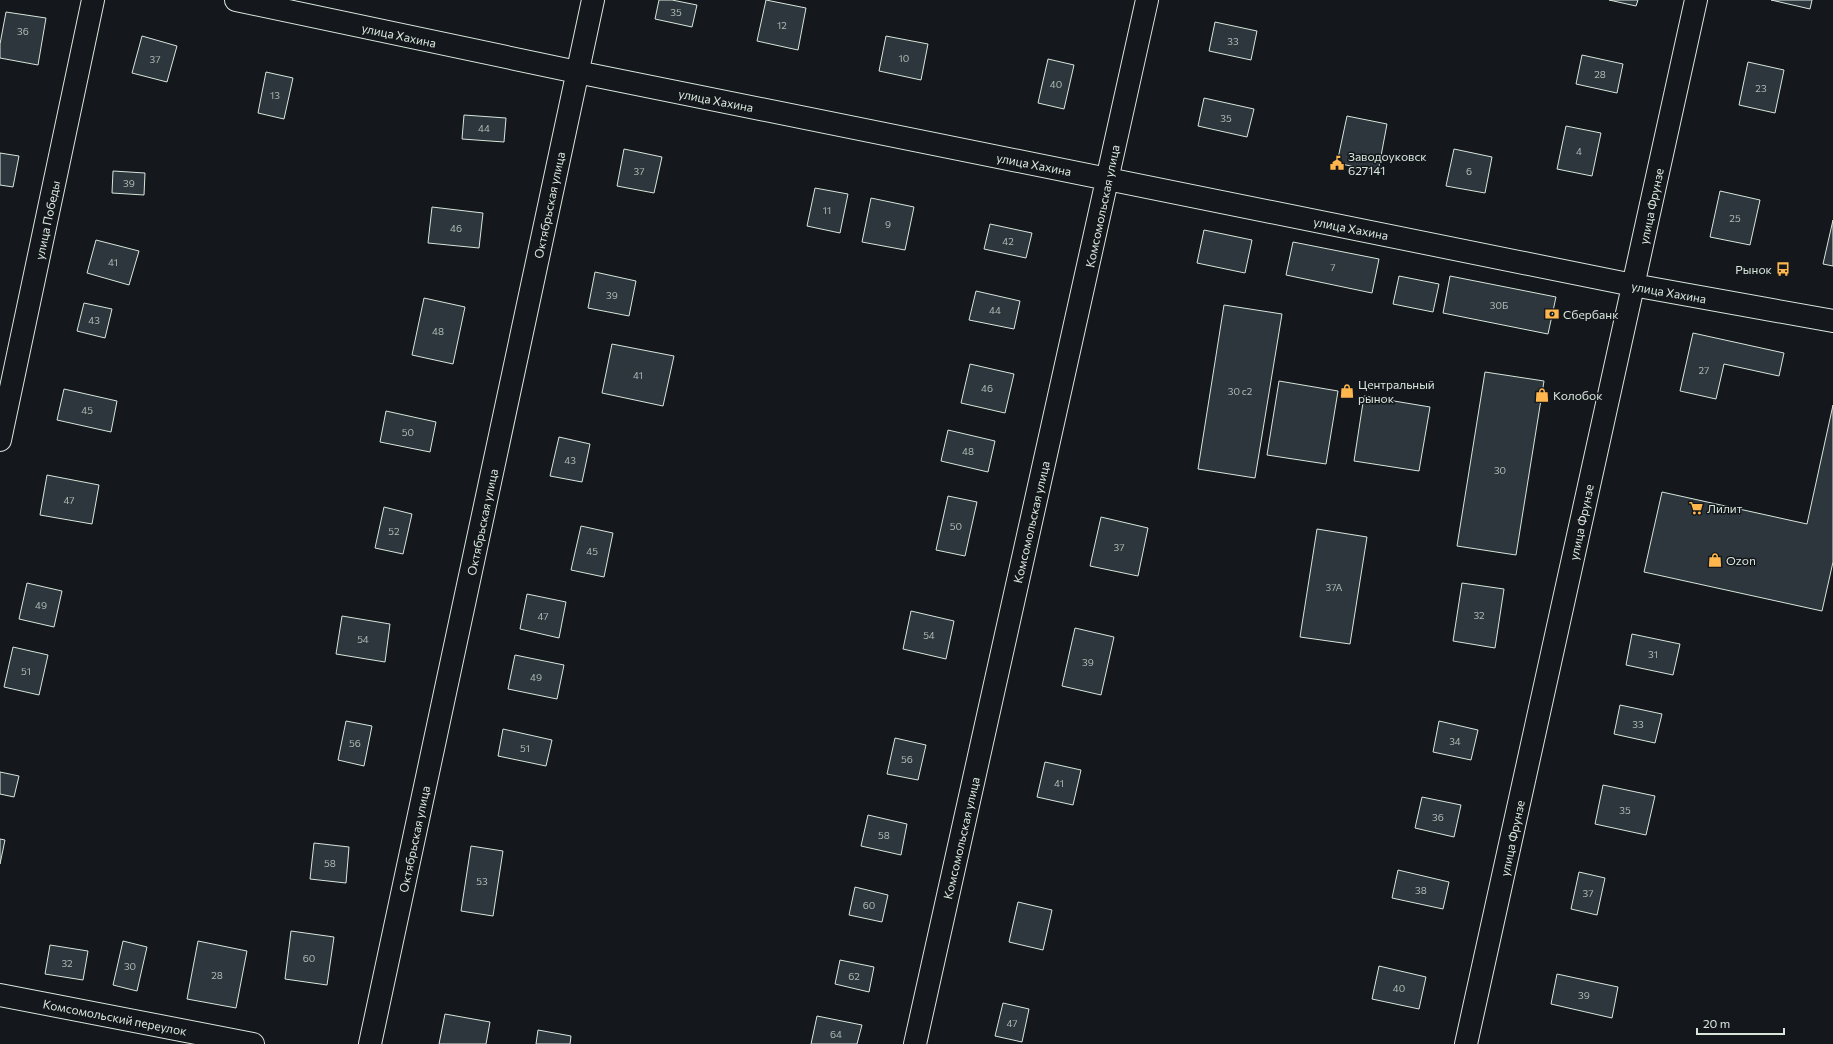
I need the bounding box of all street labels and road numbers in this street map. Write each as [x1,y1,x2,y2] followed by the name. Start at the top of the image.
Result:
[360,20,438,50] street label: улица Хахина
[677,86,755,114] street label: улица Хахина
[1082,143,1122,269] street label: Комсомольская улица
[531,150,567,260] street label: Октябрьская улица
[995,150,1073,178] street label: улица Хахина
[1636,167,1666,245] street label: улица Фрунзе
[32,179,62,261] street label: улица Победы
[1312,214,1390,242] street label: улица Хахина
[1630,279,1708,305] street label: улица Хахина
[1010,460,1052,584] street label: Комсомольская улица
[464,467,500,577] street label: Октябрьская улица
[1566,483,1596,561] street label: улица Фрунзе
[940,776,982,900] street label: Комсомольская улица
[396,784,432,894] street label: Октябрьская улица
[1497,799,1527,877] street label: улица Фрунзе
[42,996,189,1038] street label: Комсомольский переулок

